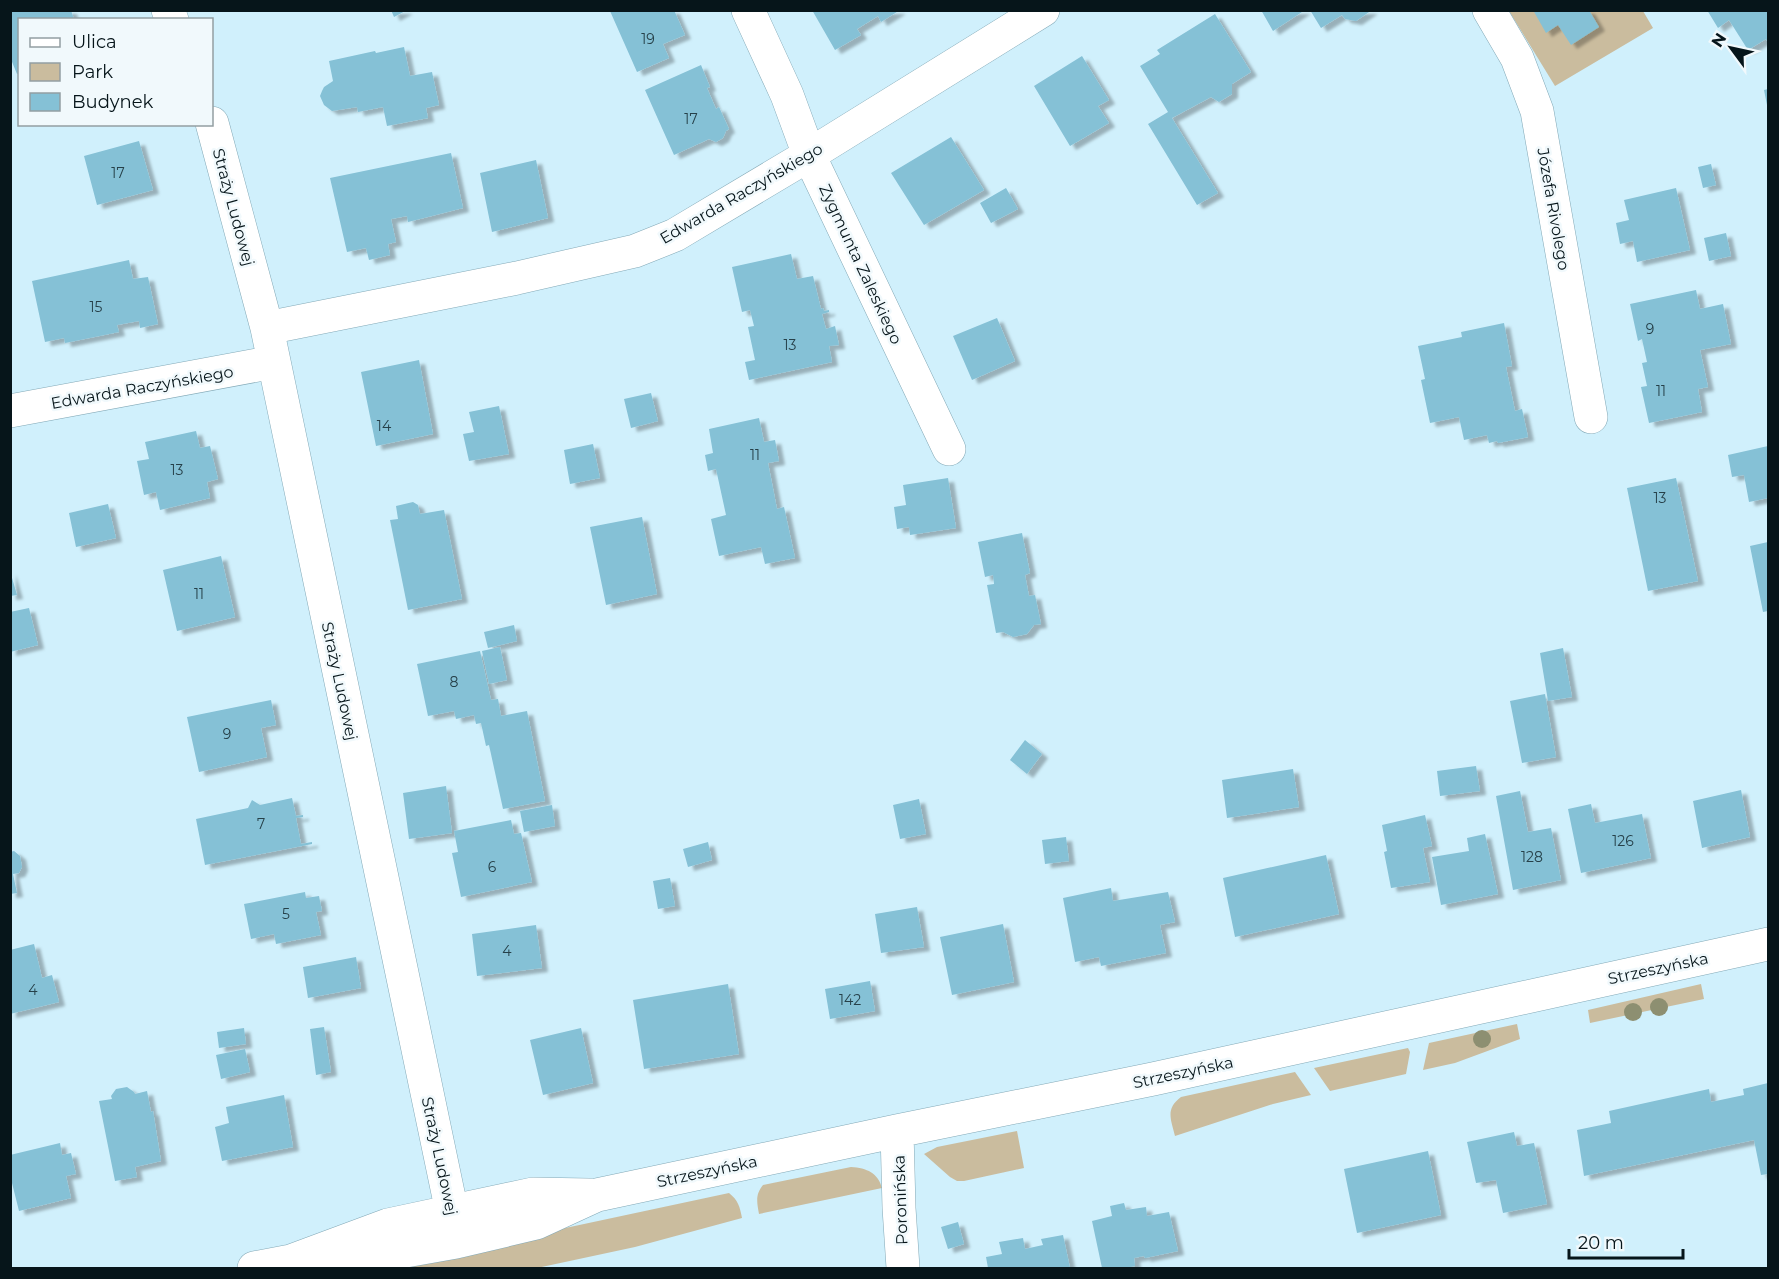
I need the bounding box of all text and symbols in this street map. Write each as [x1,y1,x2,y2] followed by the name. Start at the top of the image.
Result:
[18,18,213,126] legend
[1701,18,1761,78] north arrow
[641,30,655,48] house number: 19
[1707,30,1730,51] text: N
[72,31,117,53] text: Ulica
[72,61,113,83] text: Park
[72,91,154,113] text: Budynek
[684,110,698,128] house number: 17
[656,139,826,248] street label: Edwarda Raczyńskiego
[1533,145,1574,272] street label: Józefa Rivolego
[209,146,258,268] street label: Straży Ludowej
[111,164,125,182] house number: 17
[815,181,906,347] street label: Zygmunta Zaleskiego
[90,298,103,316] house number: 15
[1646,320,1654,338] house number: 9
[784,336,797,354] house number: 13
[49,362,235,413] street label: Edwarda Raczyńskiego
[1656,382,1666,400] house number: 11
[377,417,392,435] house number: 14
[750,446,760,464] house number: 11
[171,461,184,479] house number: 13
[1654,489,1667,507] house number: 13
[194,585,204,603] house number: 11
[318,620,361,742] street label: Straży Ludowej
[450,673,459,691] house number: 8
[223,725,231,743] house number: 9
[257,815,265,833] house number: 7
[1612,832,1634,850] house number: 126
[1521,848,1543,866] house number: 128
[488,858,497,876] house number: 6
[282,905,290,923] house number: 5
[502,942,512,960] house number: 4
[1606,949,1710,988] street label: Strzeszyńska
[28,981,38,999] house number: 4
[839,991,861,1009] house number: 142
[1131,1053,1235,1092] street label: Strzeszyńska
[418,1095,461,1217] street label: Straży Ludowej
[655,1152,759,1191] street label: Strzeszyńska
[889,1155,912,1245] street label: Poronińska
[1569,1222,1683,1260] scale bar
[1578,1232,1624,1254] text: 20 m

